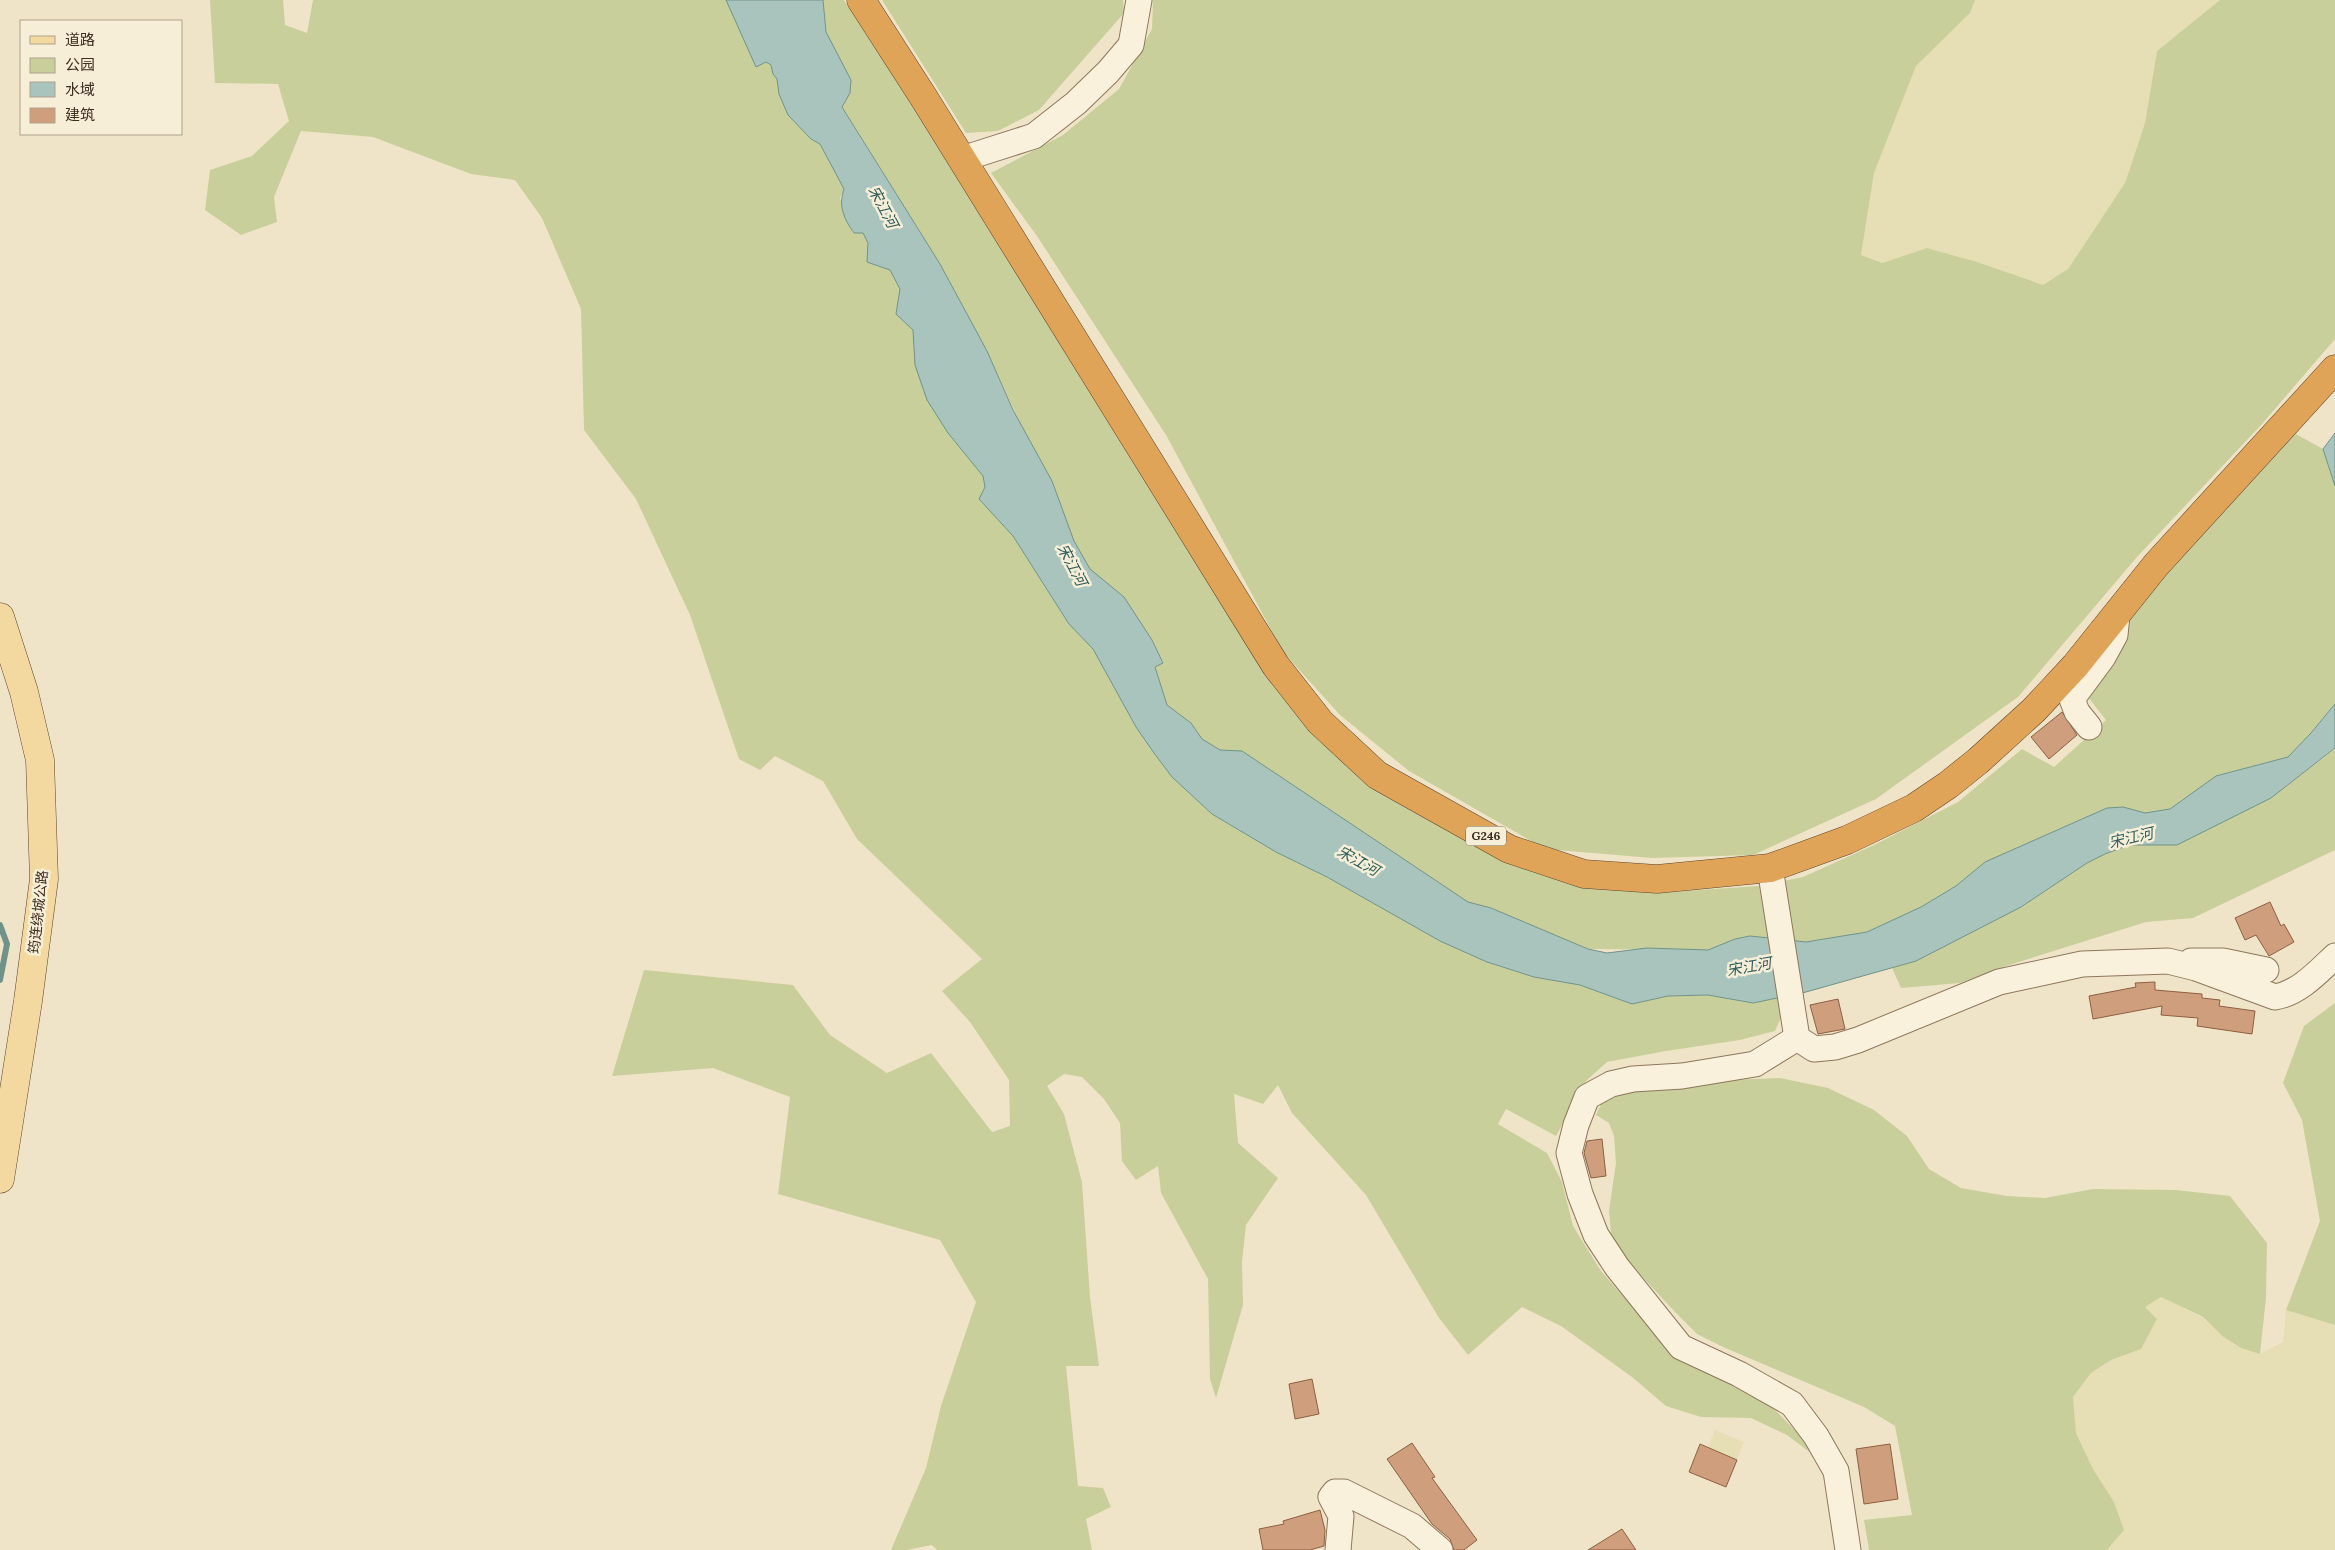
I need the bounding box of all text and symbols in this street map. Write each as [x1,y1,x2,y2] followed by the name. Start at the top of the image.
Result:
[20,20,182,135] legend
[65,30,95,49] text: 道路
[65,55,95,74] text: 公园
[65,80,95,99] text: 水域
[65,105,95,124] text: 建筑
[864,182,904,234] water label: 宋江河
[1053,540,1093,592] water label: 宋江河
[2107,823,2158,852] water label: 宋江河
[1466,826,1506,846] road number: G246
[1334,841,1385,881] water label: 宋江河
[25,869,51,955] street label: 筠连绕城公路
[1725,953,1776,980] water label: 宋江河

